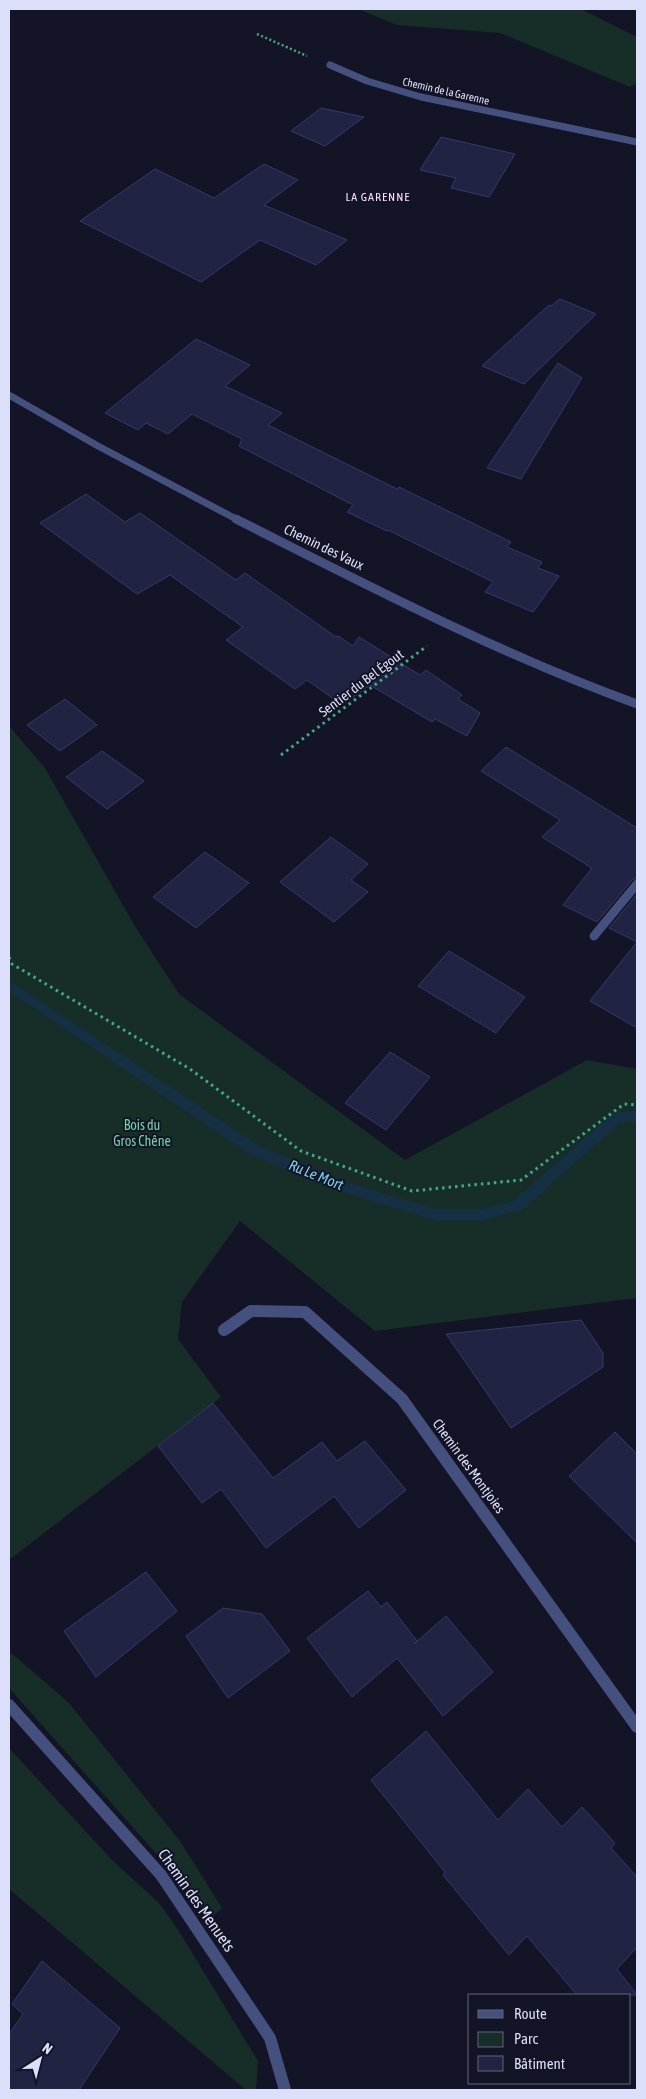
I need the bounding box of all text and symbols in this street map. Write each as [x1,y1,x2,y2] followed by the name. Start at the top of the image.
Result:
[401,75,491,107] street label: Chemin de la Garenne
[346,190,410,204] district label: LA GARENNE
[282,521,367,573] street label: Chemin des Vaux
[316,646,406,720] street label: Sentier du Bel Égout
[113,1117,171,1149] park label: Bois du Gros Chêne
[286,1156,347,1193] water label: Ru Le Mort
[429,1416,509,1516] street label: Chemin des Montjoies
[155,1845,239,1955] street label: Chemin des Menuets
[468,1994,631,2084] legend
[514,2005,547,2022] text: Route
[514,2030,538,2047] text: Parc
[15,2034,65,2084] north arrow
[40,2040,56,2057] text: N
[514,2055,565,2072] text: Bâtiment

